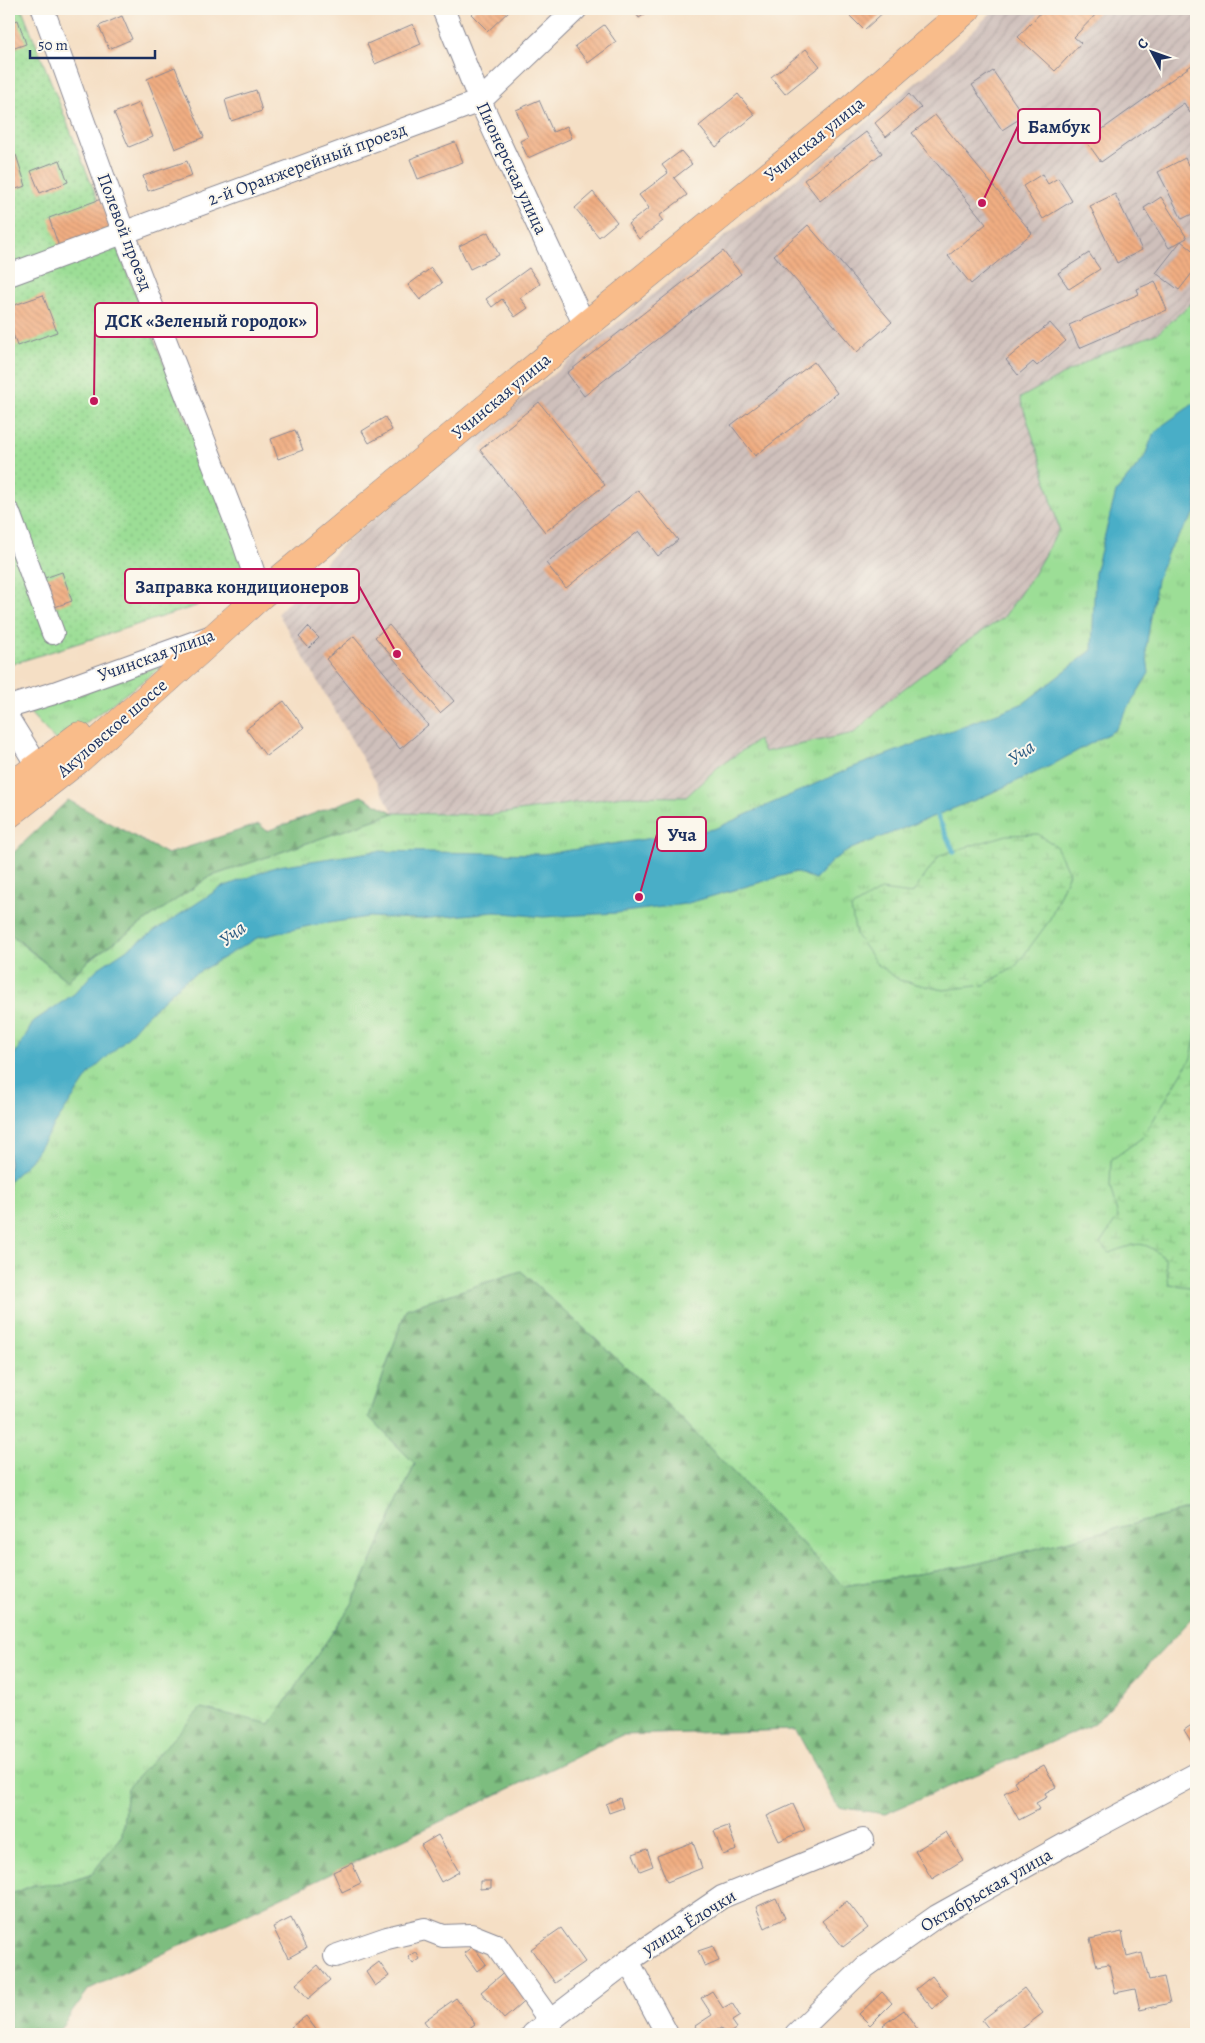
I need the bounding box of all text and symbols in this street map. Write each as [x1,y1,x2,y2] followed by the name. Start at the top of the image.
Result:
[30,28,155,60] scale bar
[1128,28,1178,78] north arrow
[1133,34,1153,53] text: С
[38,35,68,55] text: 50 m
[759,91,870,187] street label: Учинская улица
[471,98,554,239] street label: Пионерская улица
[1018,109,1100,143] callout: Бамбук
[1028,114,1090,140] text: Бамбук
[204,117,410,211] street label: 2-й Оранжерейный проезд
[92,170,158,294] street label: Полевой проезд
[95,303,317,337] callout: ДСК «Зеленый городок»
[105,308,307,334] text: ДСК «Зеленый городок»
[446,347,556,445] street label: Учинская улица
[125,569,359,603] callout: Заправка кондиционеров
[135,574,349,600] text: Заправка кондиционеров
[94,623,218,687] street label: Учинская улица
[51,673,172,783] street label: Акуловское шоссе
[1003,734,1040,771] water label: Уча
[657,817,706,851] callout: Уча
[668,822,697,848] text: Уча
[214,915,252,952] water label: Уча
[916,1842,1057,1938] street label: Октябрьская улица
[637,1884,741,1961] street label: улица Ёлочки

